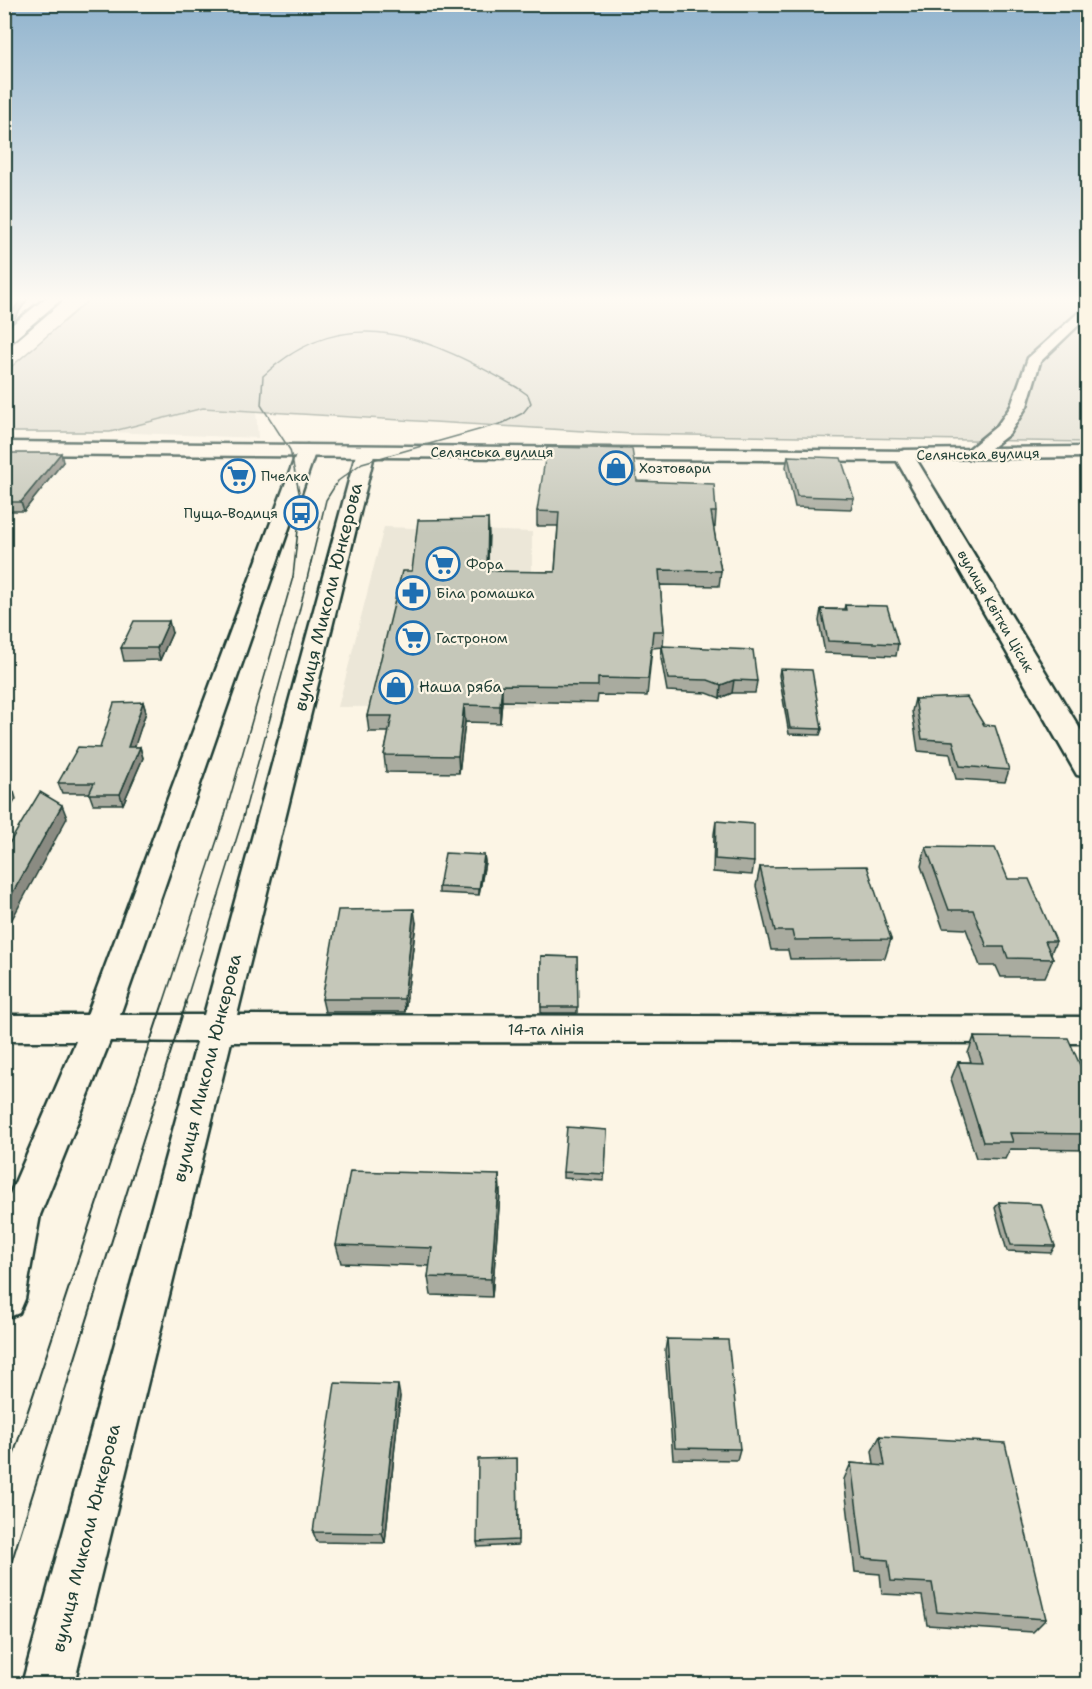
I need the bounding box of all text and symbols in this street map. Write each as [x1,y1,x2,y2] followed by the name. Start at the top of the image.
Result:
[430,443,554,461] street label: Селянська вулиця
[916,444,1040,464] street label: Селянська вулиця
[598,450,634,486] shop icon: Хозтовари
[220,458,256,494] supermarket icon: Пчелка
[639,459,711,477] place label: Хозтовари
[261,467,310,485] place label: Пчелка
[288,480,368,714] street label: вулиця Миколи Юнкерова
[283,495,319,531] bus stop icon: Пуща-Водиця
[184,504,278,522] place label: Пуща-Водиця
[425,546,461,582] supermarket icon: Фора
[954,547,1039,676] street label: вулиця Квітки Цісик
[466,555,504,573] place label: Фора
[395,575,431,611] pharmacy icon: Біла ромашка
[436,584,535,602] place label: Біла ромашка
[395,620,431,656] supermarket icon: Гастроном
[436,629,508,647] place label: Гастроном
[378,669,414,705] shop icon: Наша ряба
[419,677,502,697] place label: Наша ряба
[167,951,247,1185] street label: вулиця Миколи Юнкерова
[508,1020,584,1040] street label: 14-та лінія
[46,1421,126,1655] street label: вулиця Миколи Юнкерова

